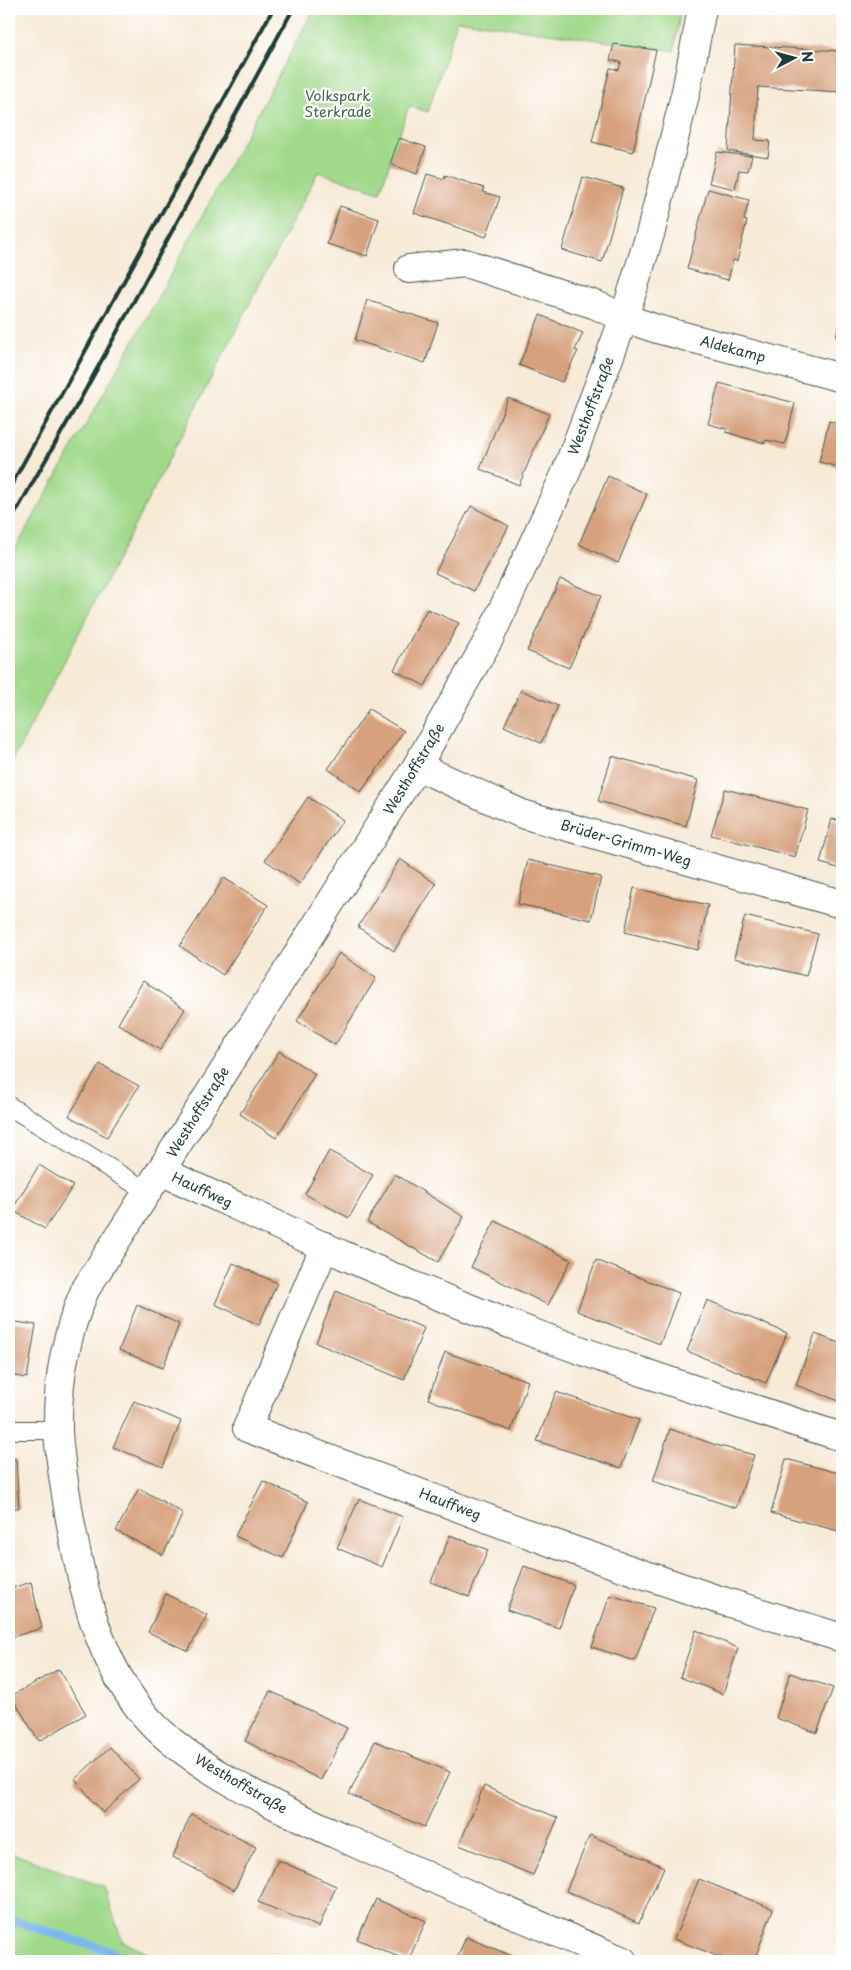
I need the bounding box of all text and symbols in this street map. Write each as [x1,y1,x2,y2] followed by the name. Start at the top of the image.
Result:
[768,32,818,82] north arrow
[796,50,818,63] text: N
[305,85,371,122] park label: Volkspark Sterkrade
[698,330,768,367] street label: Aldekamp
[562,354,619,458] street label: Westhoffstraße
[378,719,449,819] street label: Westhoffstraße
[558,814,694,871] street label: Brüder-Grimm-Weg
[161,1062,234,1161] street label: Westhoffstraße
[168,1166,236,1213] street label: Hauffweg
[416,1482,484,1525] street label: Hauffweg
[191,1749,291,1819] street label: Westhoffstraße

